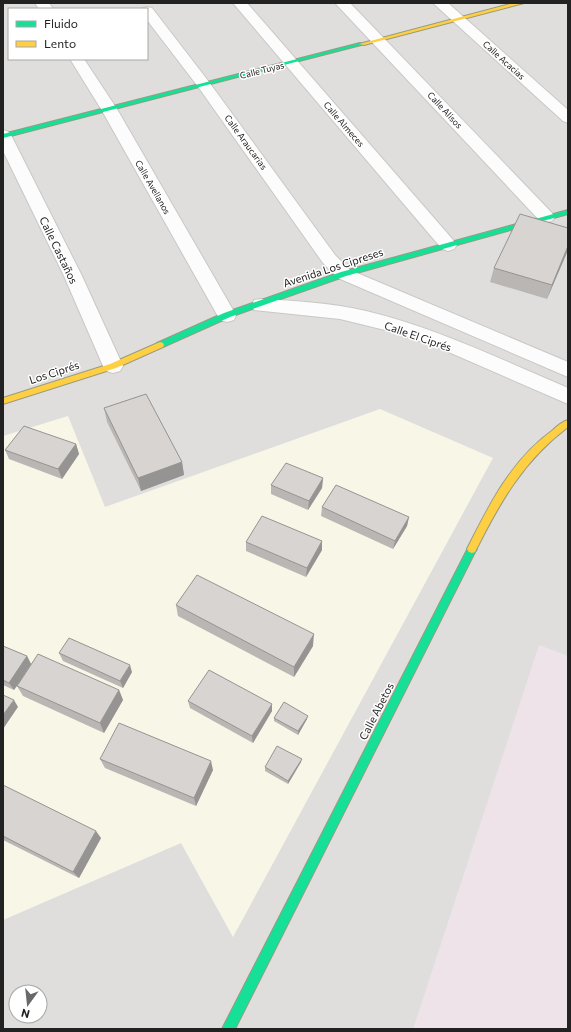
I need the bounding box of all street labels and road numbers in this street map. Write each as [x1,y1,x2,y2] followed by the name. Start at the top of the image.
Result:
[481,38,527,82] street label: Calle Acacias
[239,59,285,81] street label: Calle Tuyas
[425,89,465,131] street label: Calle Alisos
[321,99,367,149] street label: Calle Almeces
[222,112,270,172] street label: Calle Araucarias
[133,158,173,216] street label: Calle Avellanos
[37,214,81,286] street label: Calle Castaños
[281,245,385,289] street label: Avenida Los Cipreses
[383,318,453,354] street label: Calle El Ciprés
[27,358,81,386] street label: Los Ciprés
[356,680,396,742] street label: Calle Abetos

